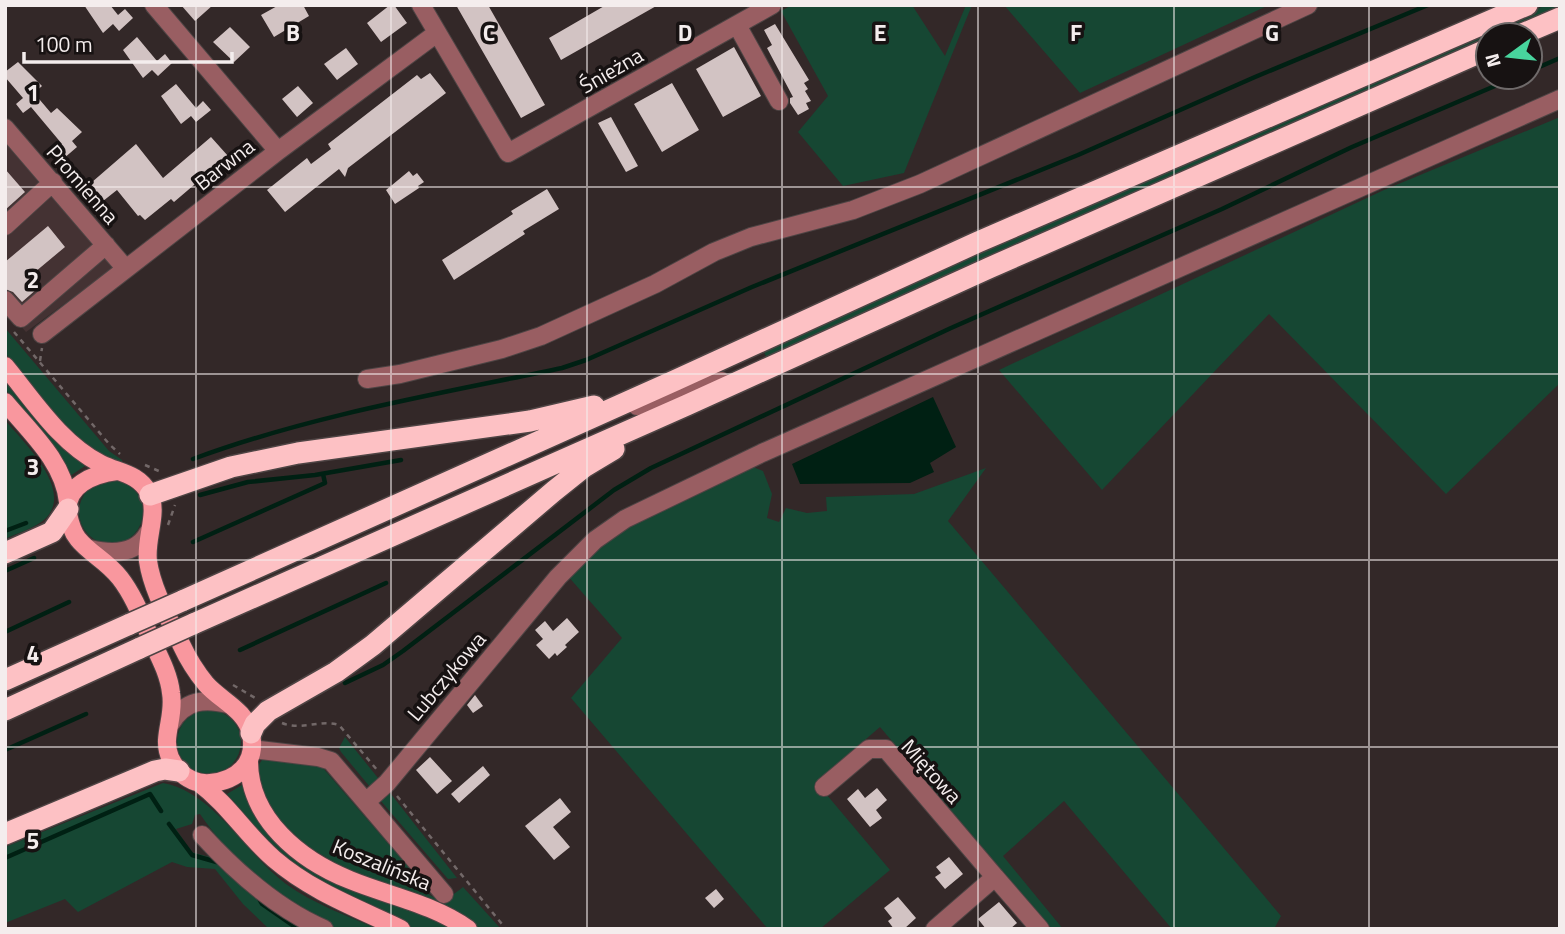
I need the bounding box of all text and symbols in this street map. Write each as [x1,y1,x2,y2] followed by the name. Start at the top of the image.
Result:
[286,15,300,50] text: B
[483,15,495,50] text: C
[678,15,692,50] text: D
[874,15,886,50] text: E
[1070,15,1082,50] text: F
[1265,15,1279,50] text: G
[24,21,233,65] scale bar
[1474,21,1544,91] north arrow
[35,28,92,60] text: 100 m
[573,39,649,101] street label: Śnieżna
[1476,50,1508,71] text: N
[27,75,39,110] text: 1
[187,130,261,198] street label: Barwna
[39,137,127,231] street label: Promienna
[27,262,39,297] text: 2
[27,449,39,484] text: 3
[399,624,493,728] street label: Lubczykowa
[27,636,39,671] text: 4
[894,731,970,811] street label: Miętowa
[27,823,39,858] text: 5
[328,830,436,898] street label: Koszalińska

